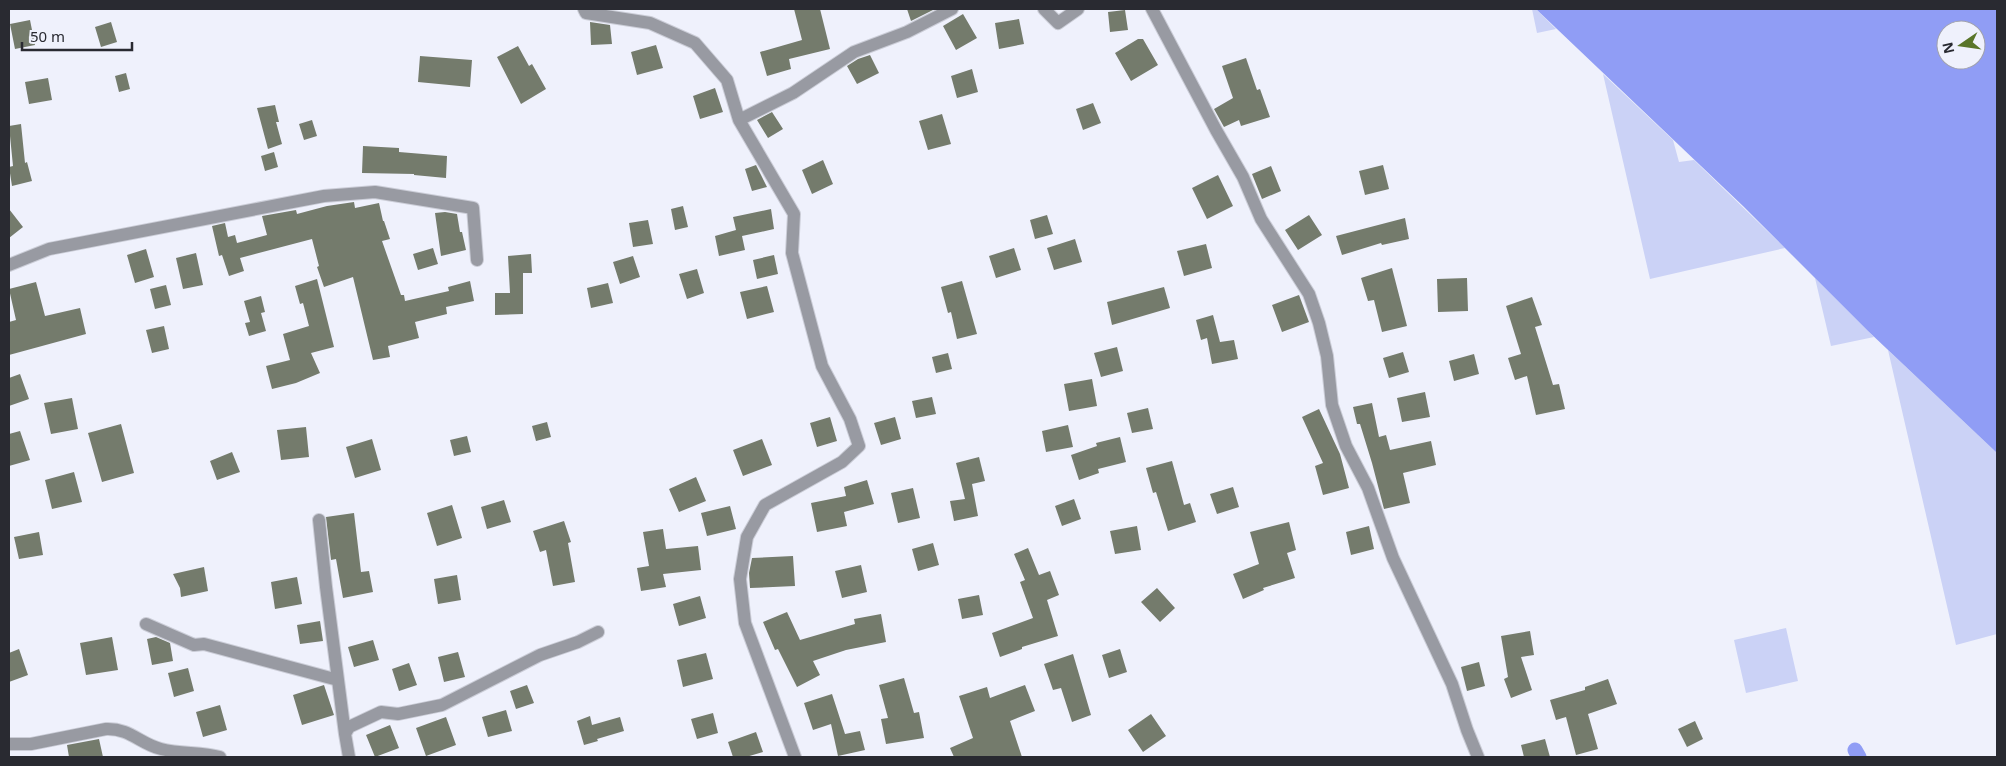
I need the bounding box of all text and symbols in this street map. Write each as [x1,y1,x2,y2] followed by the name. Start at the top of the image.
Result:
[22,20,132,52] scale bar
[1936,20,1986,70] north arrow
[30,26,65,46] text: 50 m
[1937,40,1958,56] text: N

